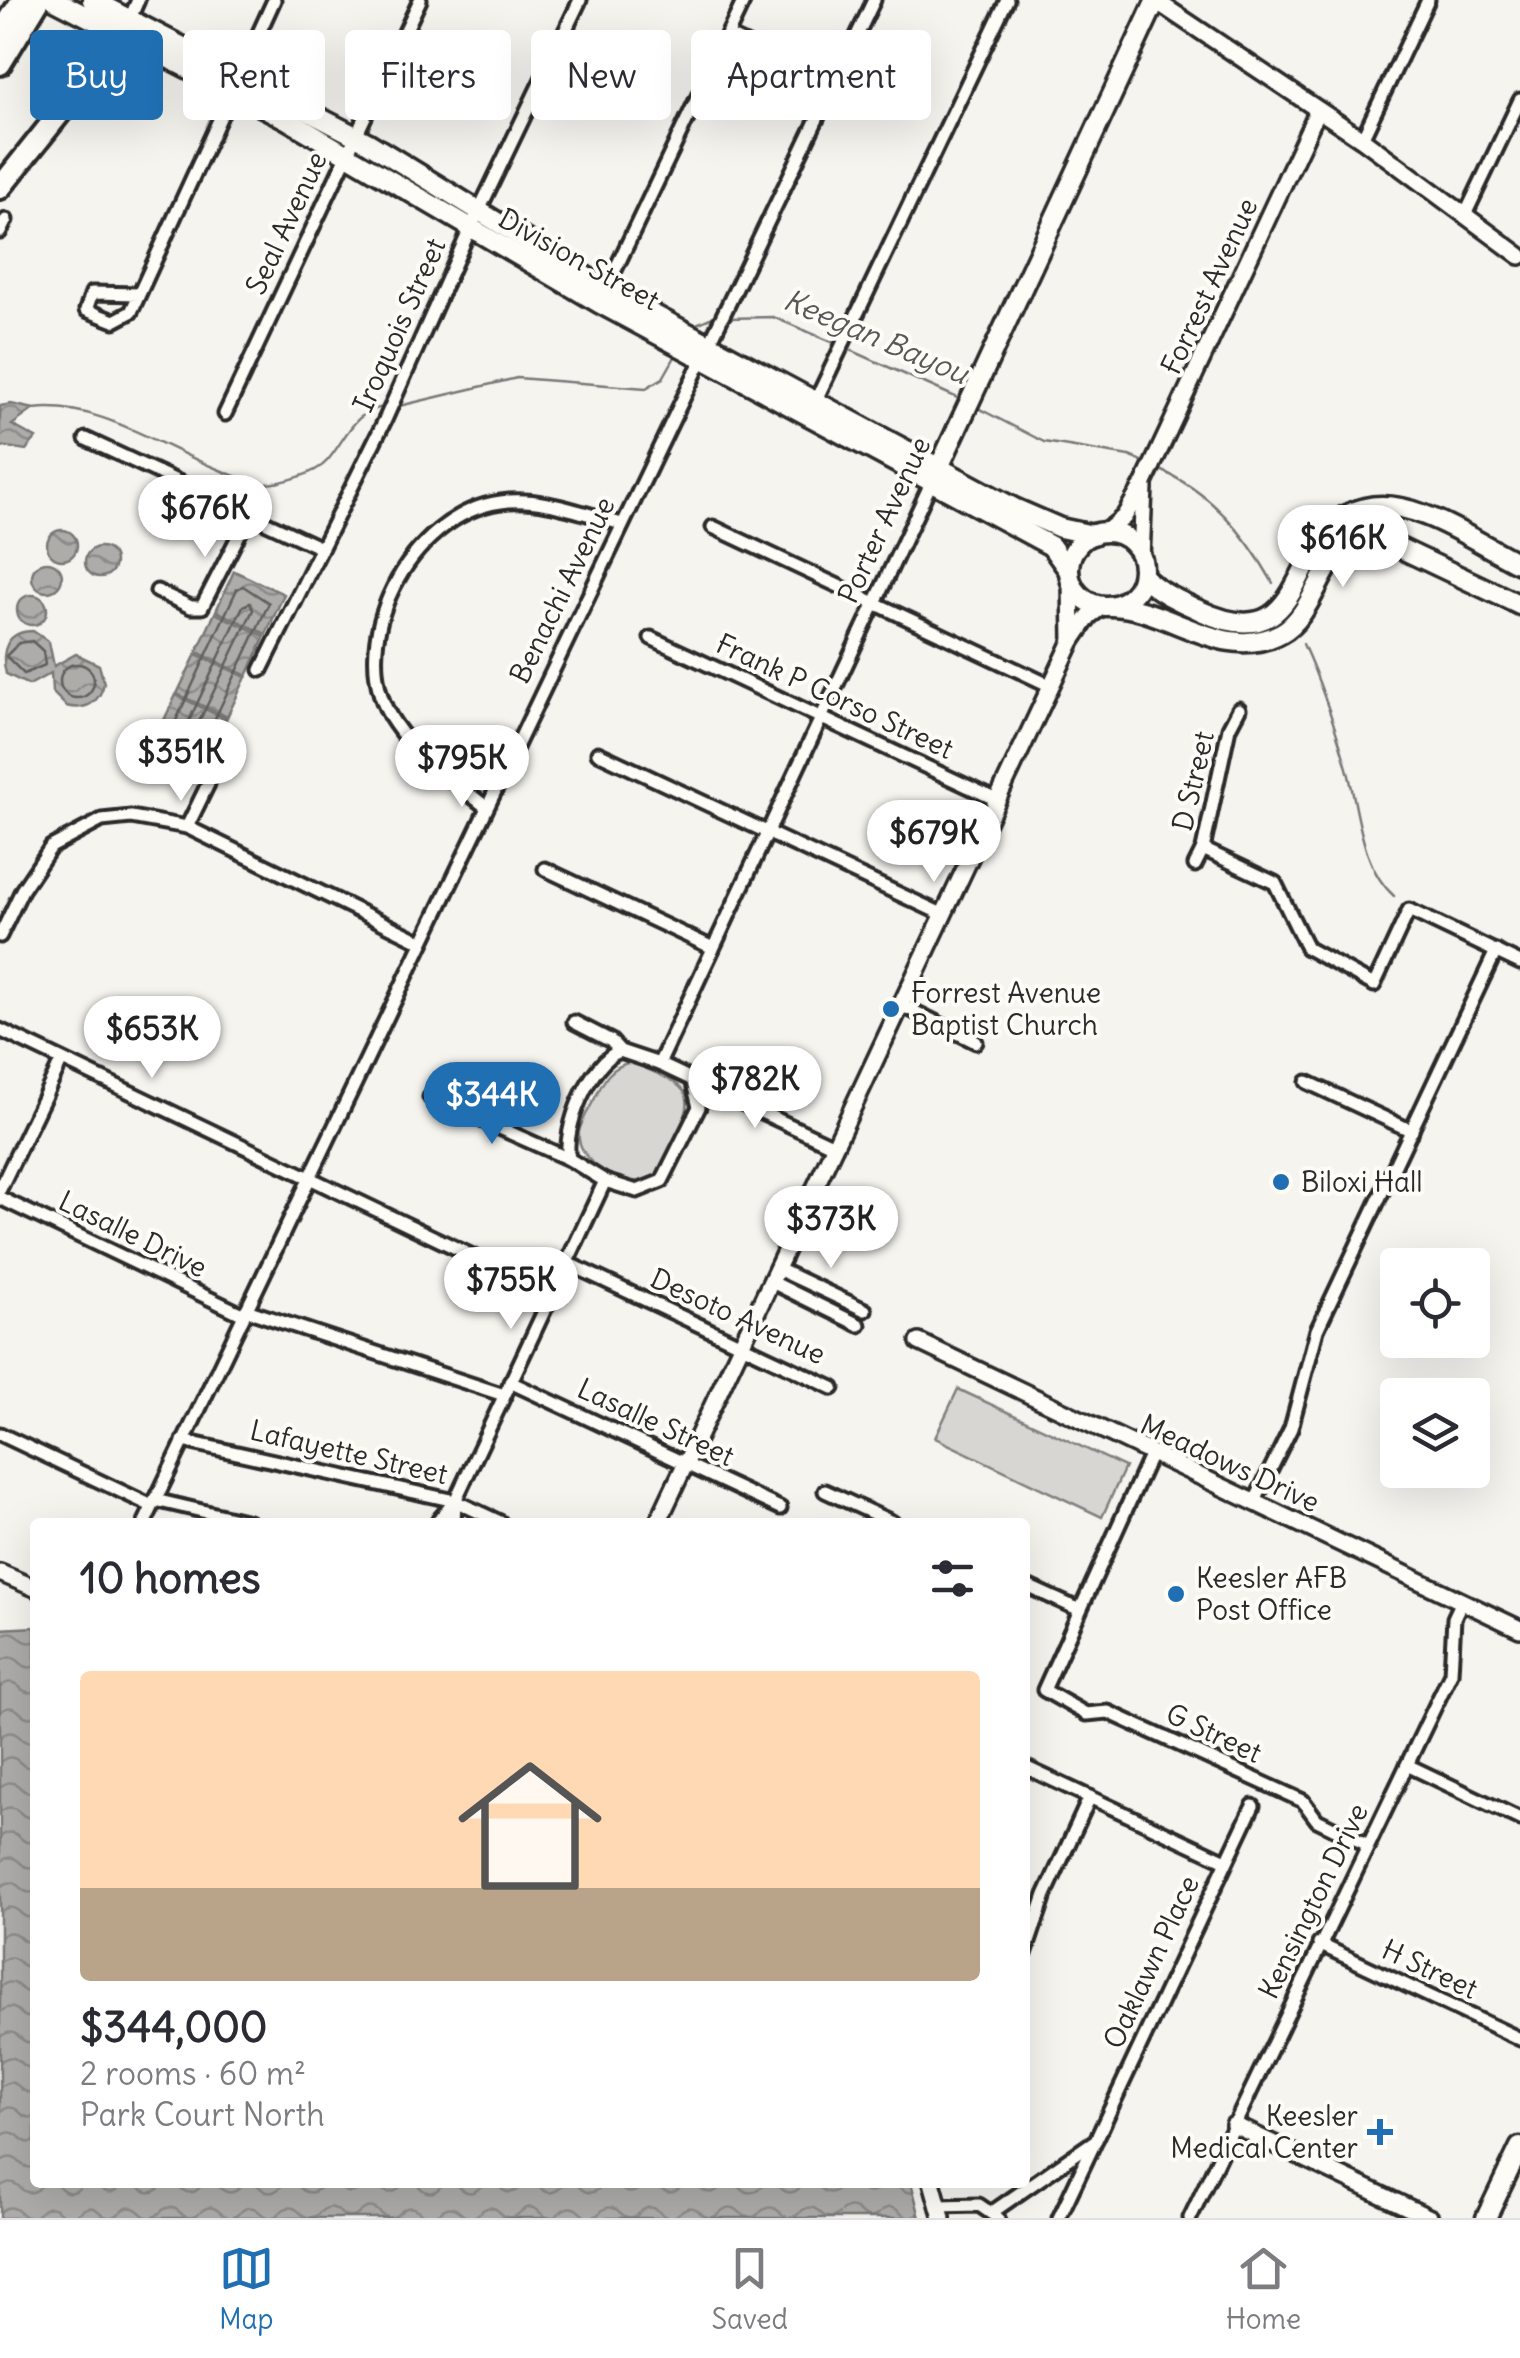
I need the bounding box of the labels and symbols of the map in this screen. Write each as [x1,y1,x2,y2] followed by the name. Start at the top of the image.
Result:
[237,146,335,300] street label: Seal Avenue
[1153,192,1265,380] street label: Forrest Avenue
[492,200,666,318] street label: Division Street
[345,232,453,418] street label: Iroquois Street
[778,280,976,393] water label: Keegan Bayou
[830,431,938,609] street label: Porter Avenue
[135,475,275,560] pin: $676K
[501,491,623,689] street label: Benachi Avenue
[1273,505,1413,590] pin: $616K
[711,625,959,767] street label: Frank P Corso Street
[111,719,251,804] pin: $351K
[392,725,532,810] pin: $795K
[1164,728,1222,834] street label: D Street
[864,800,1004,885] pin: $679K
[911,975,1101,1043] place label: Forrest Avenue Baptist Church
[82,996,222,1081] pin: $653K
[880,998,902,1020] marker: Forrest Avenue Baptist Church
[685,1046,825,1131] pin: $782K
[422,1062,562,1147] pin: $344K
[1301,1164,1423,1200] place label: Biloxi Hall
[1270,1171,1292,1193] marker: Biloxi Hall
[53,1183,213,1285] street label: Lasalle Drive
[761,1186,901,1271] pin: $373K
[441,1247,581,1332] pin: $755K
[645,1260,831,1372] street label: Desoto Avenue
[572,1370,740,1474] street label: Lasalle Street
[1135,1406,1325,1520] street label: Meadows Drive
[247,1412,451,1492] street label: Lafayette Street
[1196,1560,1347,1628] place label: Keesler AFB Post Office
[1165,1583,1187,1605] marker: Keesler AFB Post Office
[1160,1695,1268,1771] street label: G Street
[1250,1797,1376,2005] street label: Kensington Drive
[1095,1870,1207,2054] street label: Oaklawn Place
[1376,1931,1484,2007] street label: H Street
[1170,2098,1358,2166] place label: Keesler Medical Center
[1367,2119,1393,2145] marker: Keesler Medical Center

